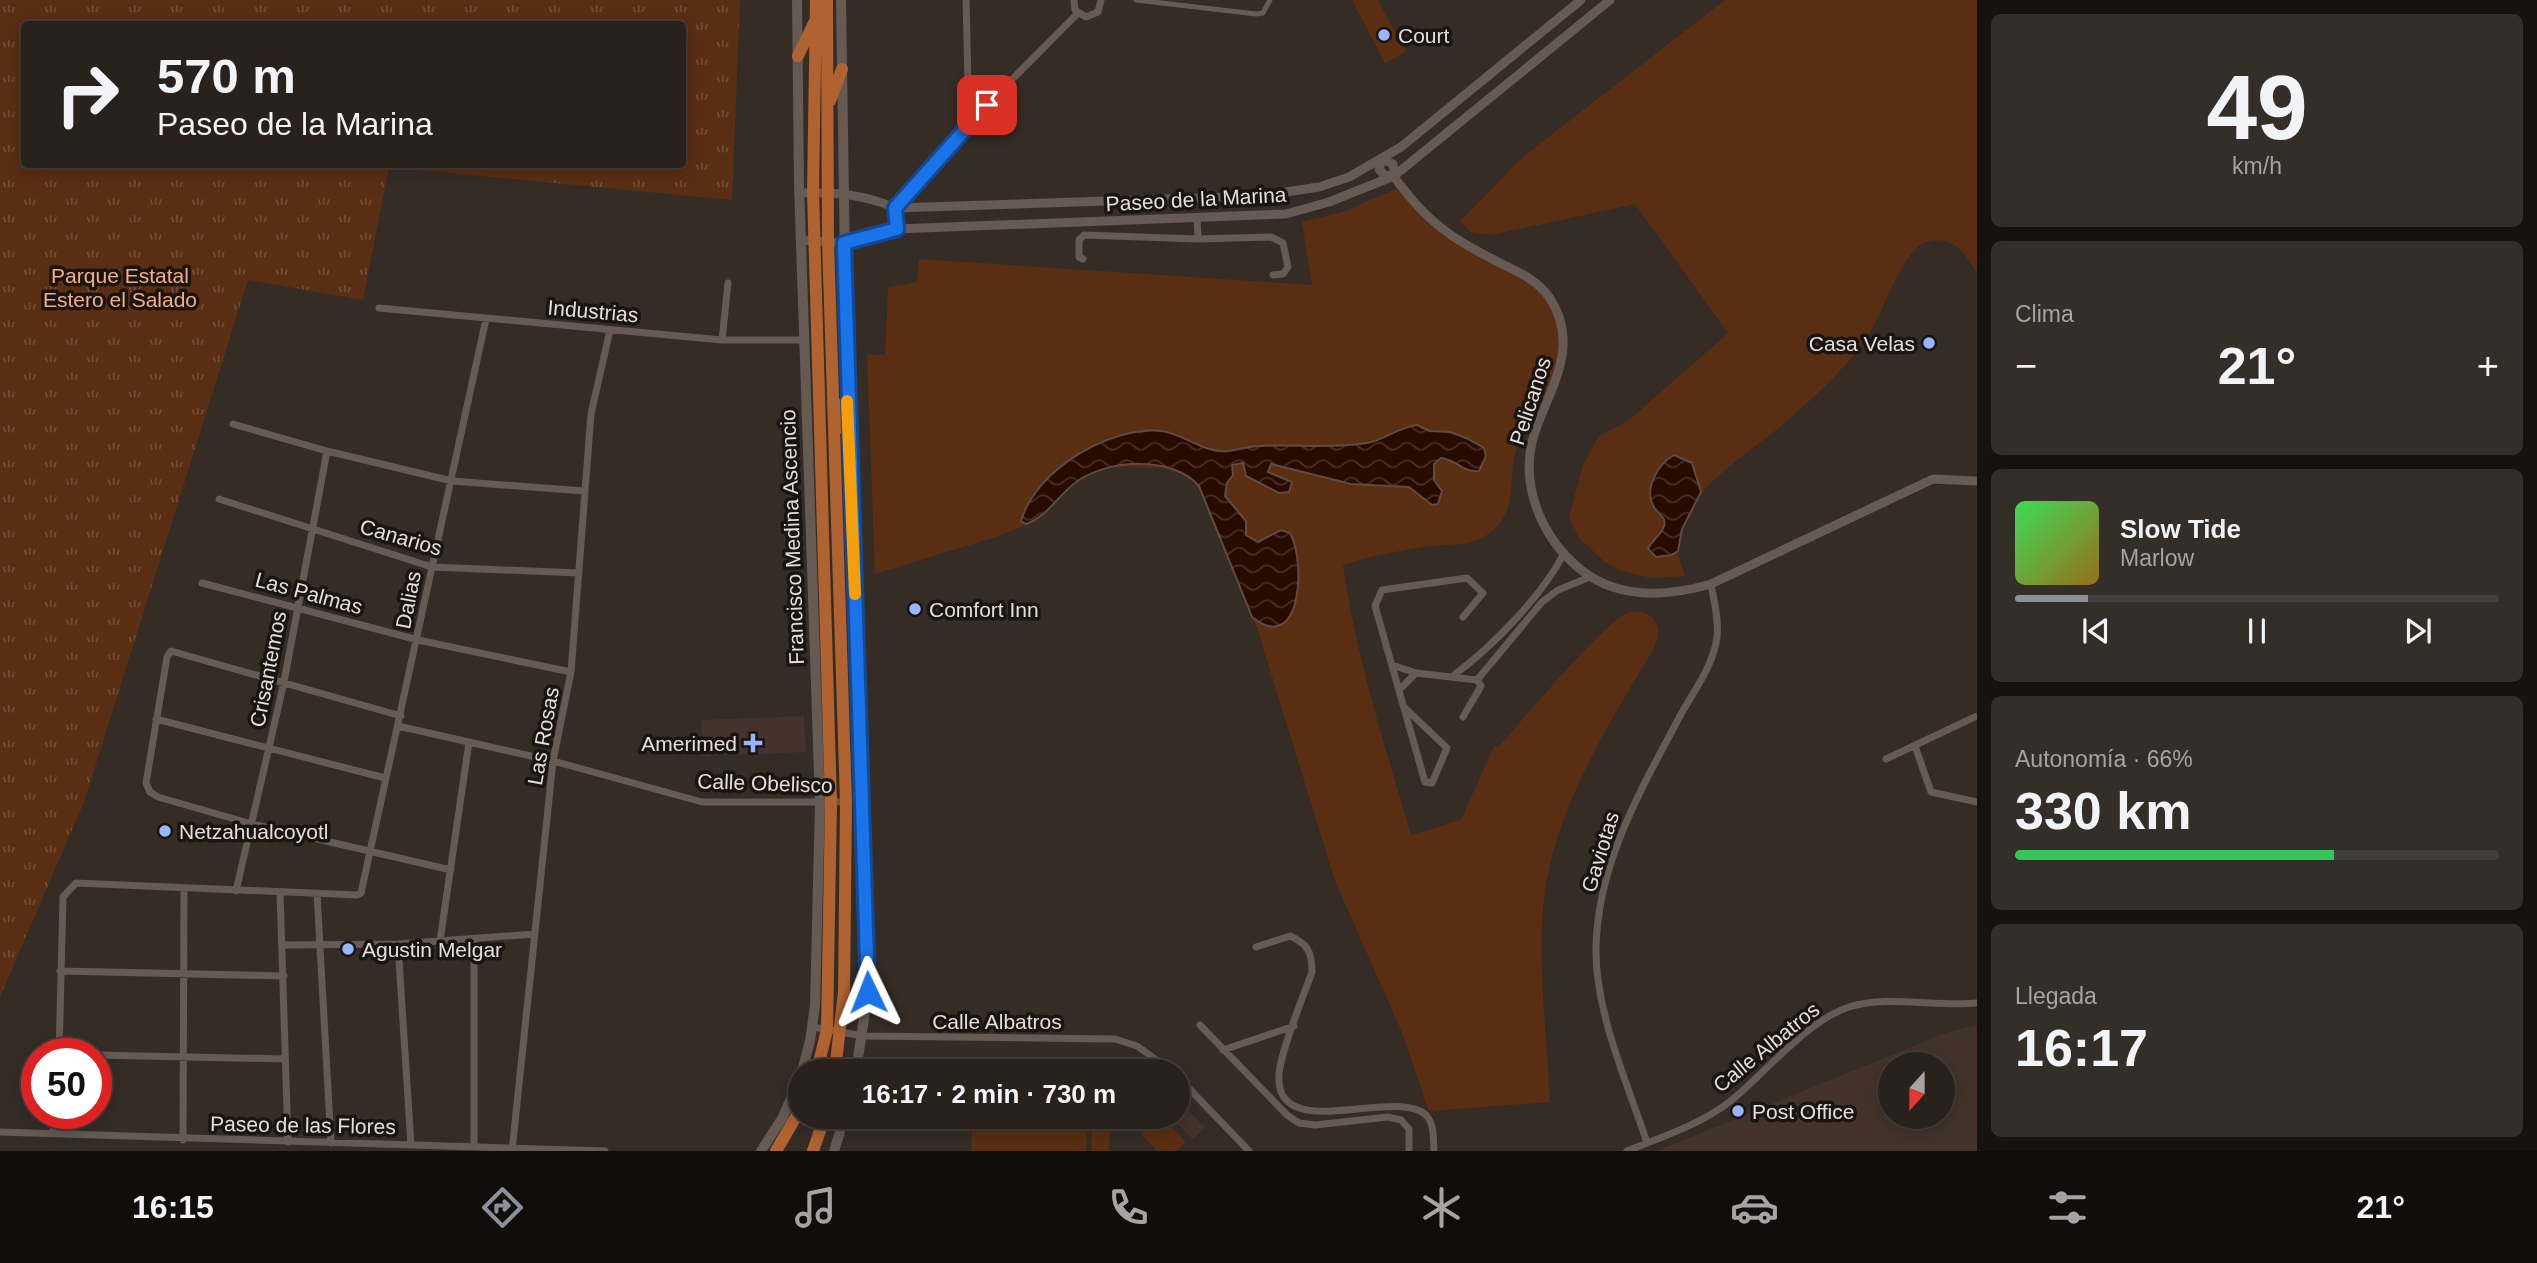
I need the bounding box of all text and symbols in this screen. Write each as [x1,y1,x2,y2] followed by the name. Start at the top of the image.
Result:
[1398,24,1450,47] place label: Court
[1376,27,1392,43] marker: Court
[42,49,133,140] icon: right
[157,49,296,103] text: 570 m
[2206,57,2308,158] text: 49
[957,75,1017,135] pin
[968,86,1006,124] icon: arrive
[157,106,433,142] text: Paseo de la Marina
[2232,153,2282,179] text: km/h
[1105,183,1287,215] street label: Paseo de la Marina
[43,264,197,311] park label: Parque Estatal Estero el Salado
[547,296,639,326] street label: Industrias
[2015,301,2074,327] text: Clima
[1809,332,1915,355] place label: Casa Velas
[1921,335,1937,351] marker: Casa Velas
[2218,337,2296,395] text: 21°
[2015,345,2037,387] text: −
[2477,345,2499,387] text: +
[1505,354,1555,448] street label: Pelicanos
[776,409,808,665] street label: Francisco Medina Ascencio
[357,514,445,560] street label: Canarios
[2120,514,2241,544] text: Slow Tide
[2120,545,2194,571] text: Marlow
[253,568,365,618] street label: Las Palmas
[391,569,425,631] street label: Dalias
[929,598,1039,621] place label: Comfort Inn
[907,601,923,617] marker: Comfort Inn
[245,609,291,729] street label: Crisantemos
[2077,612,2115,650] icon: previous
[2238,612,2276,650] icon: pause
[2399,612,2437,650] icon: next
[523,685,563,787] street label: Las Rosas
[641,732,737,755] place label: Amerimed
[743,733,763,753] marker: Amerimed
[2015,746,2193,772] text: Autonomía · 66%
[697,769,833,797] street label: Calle Obelisco
[2015,782,2191,840] text: 330 km
[1577,809,1623,895] street label: Gaviotas
[179,820,328,843] place label: Netzahualcoyotl
[157,823,173,839] marker: Netzahualcoyotl
[362,938,502,961] place label: Agustin Melgar
[340,941,356,957] marker: Agustin Melgar
[831,955,905,1029] position arrow
[2015,983,2097,1009] text: Llegada
[1708,997,1824,1097] street label: Calle Albatros
[932,1010,1062,1033] street label: Calle Albatros
[2015,1019,2148,1077] text: 16:17
[21,1038,112,1129] speed limit sign: 50
[1878,1052,1955,1129] north arrow
[1878,1052,1955,1129] map controls
[862,1079,1116,1109] text: 16:17 · 2 min · 730 m
[1752,1100,1854,1123] place label: Post Office
[1730,1103,1746,1119] marker: Post Office
[210,1112,396,1138] street label: Paseo de las Flores
[478,1183,527,1232] icon: directions
[791,1183,840,1232] icon: music
[1104,1183,1153,1232] icon: phone
[1417,1183,1466,1232] icon: climate
[1730,1183,1779,1232] icon: car
[2043,1183,2092,1232] icon: filters
[132,1189,214,1225] text: 16:15
[2357,1189,2405,1225] text: 21°

